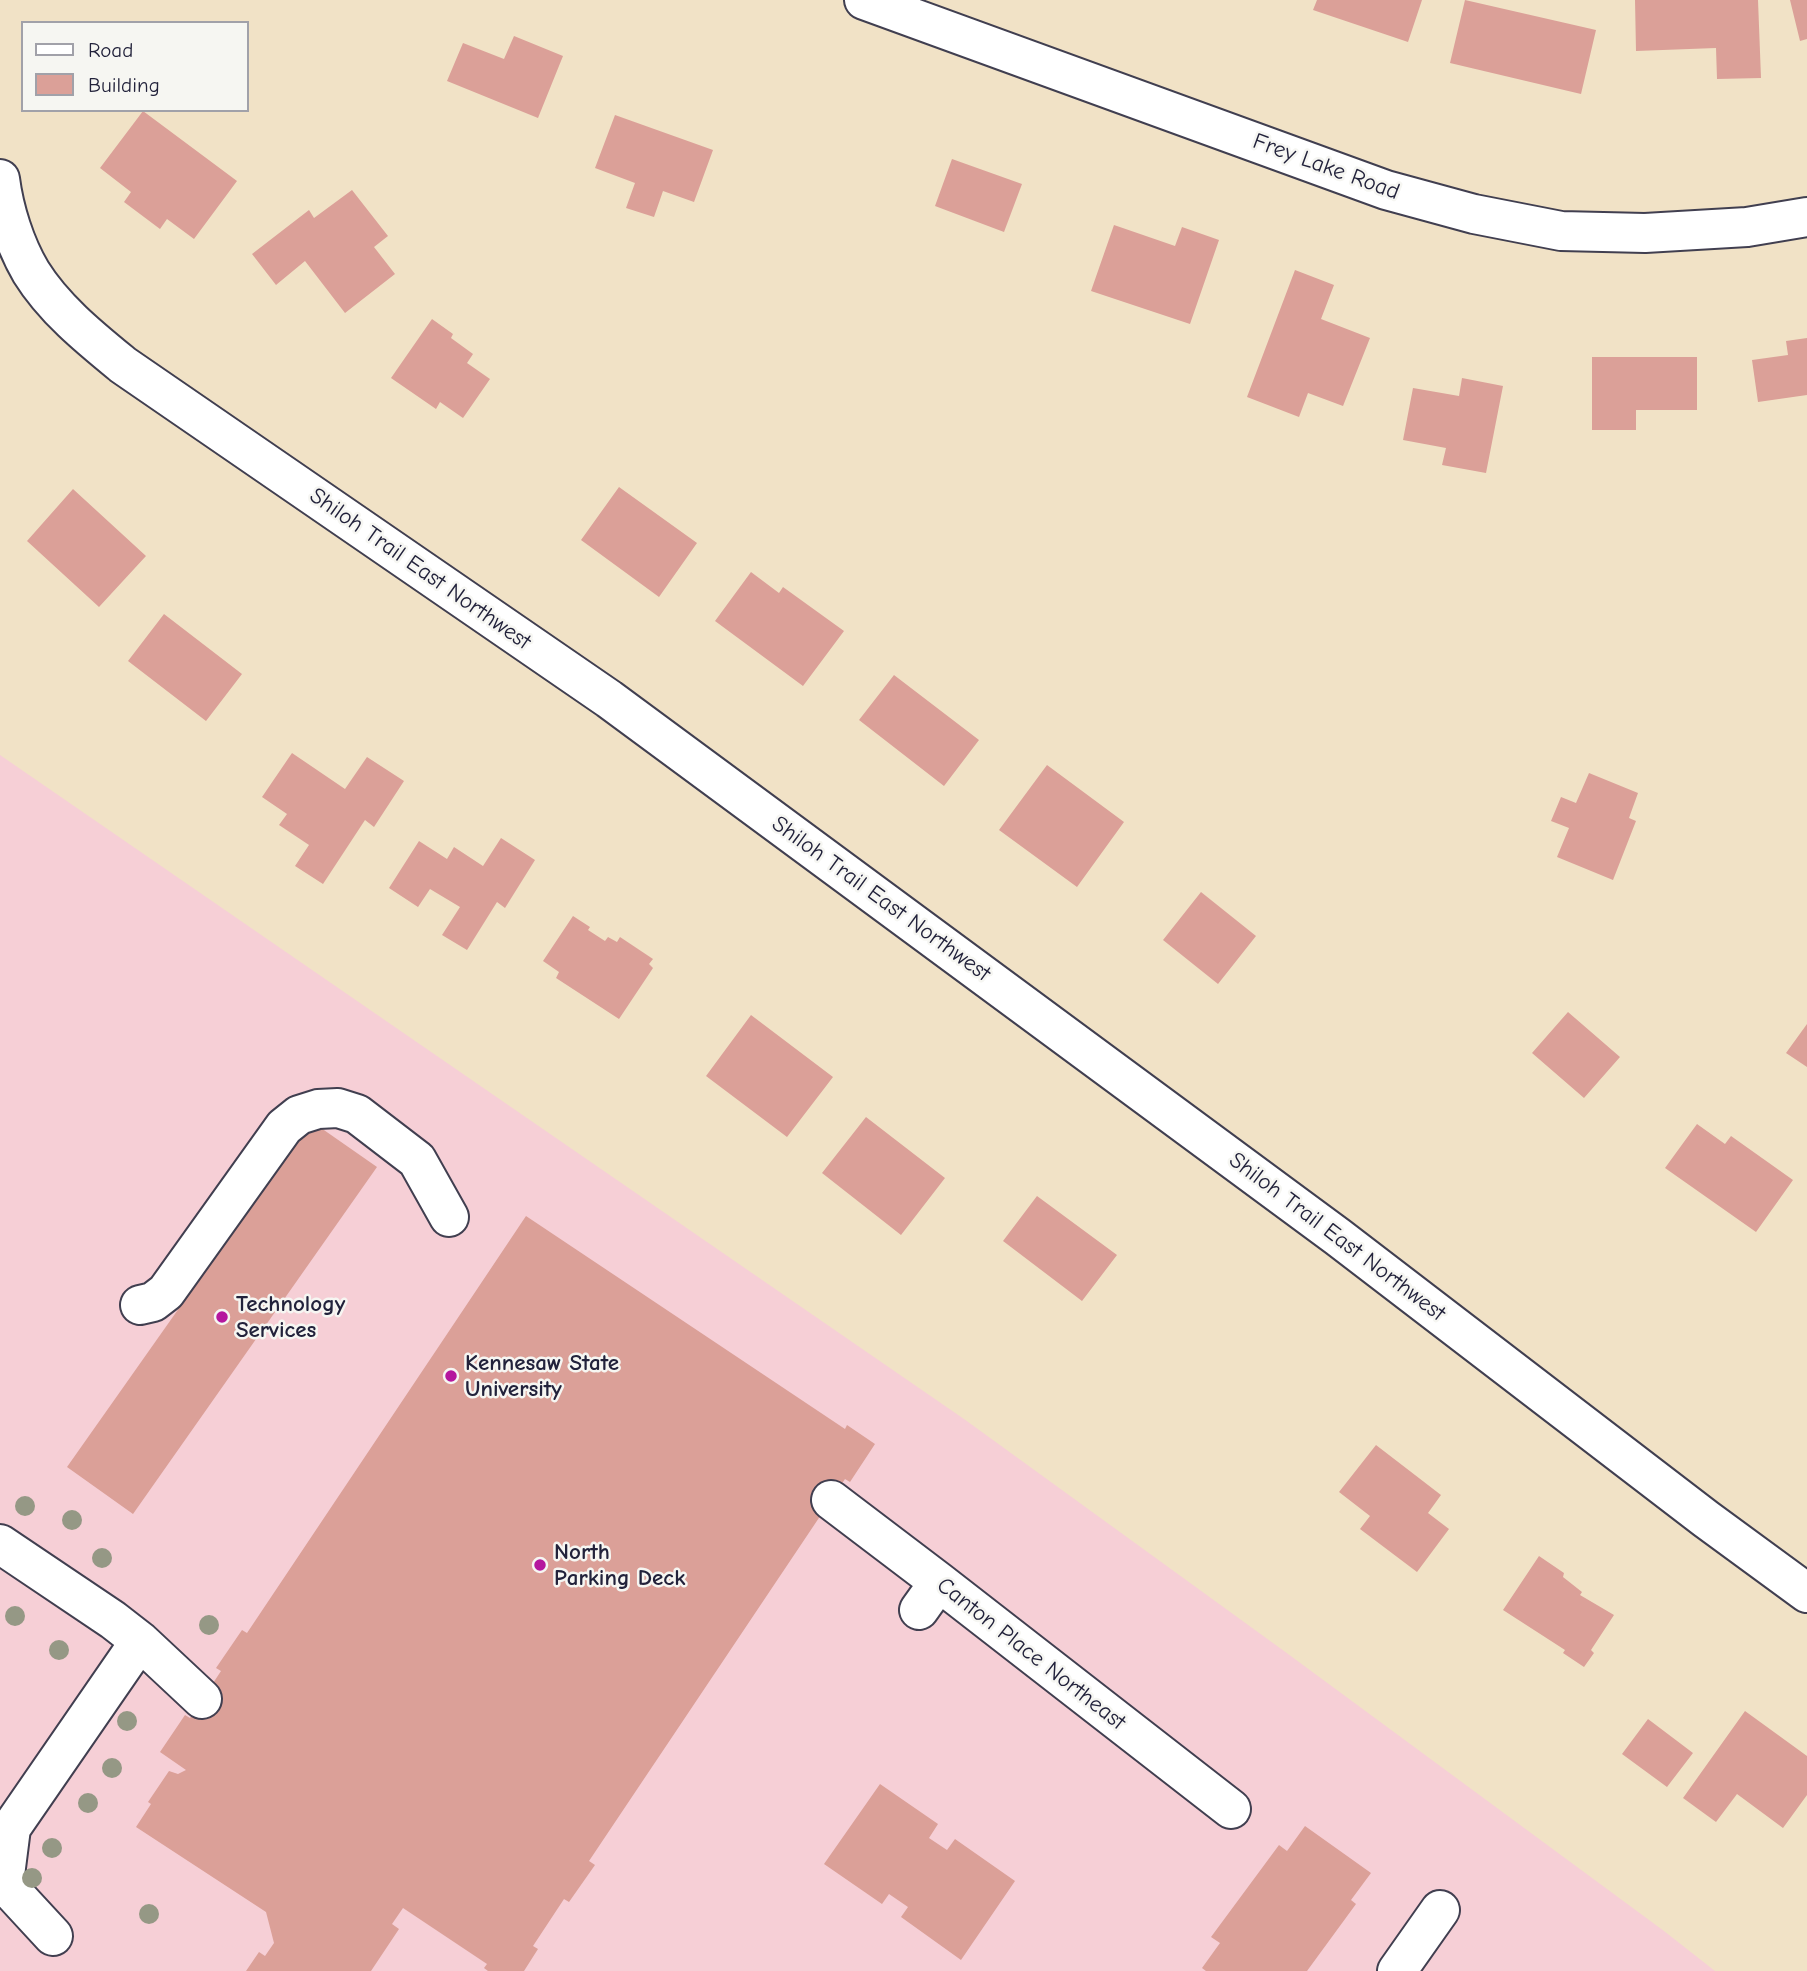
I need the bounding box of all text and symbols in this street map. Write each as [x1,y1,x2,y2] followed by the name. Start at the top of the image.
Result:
[21,21,248,112] legend
[88,38,133,62] text: Road
[88,73,160,97] text: Building
[1249,128,1403,206] street label: Frey Lake Road
[304,482,536,656] street label: Shiloh Trail East Northwest
[766,810,996,988] street label: Shiloh Trail East Northwest
[1223,1147,1451,1327] street label: Shiloh Trail East Northwest
[236,1290,345,1344] place label: Technology Services
[214,1309,230,1325] marker: Technology Services
[465,1349,619,1403] place label: Kennesaw State University
[443,1368,459,1384] marker: Kennesaw State University
[554,1538,685,1592] place label: North Parking Deck
[532,1557,548,1573] marker: North Parking Deck
[931,1572,1131,1736] street label: Canton Place Northeast

